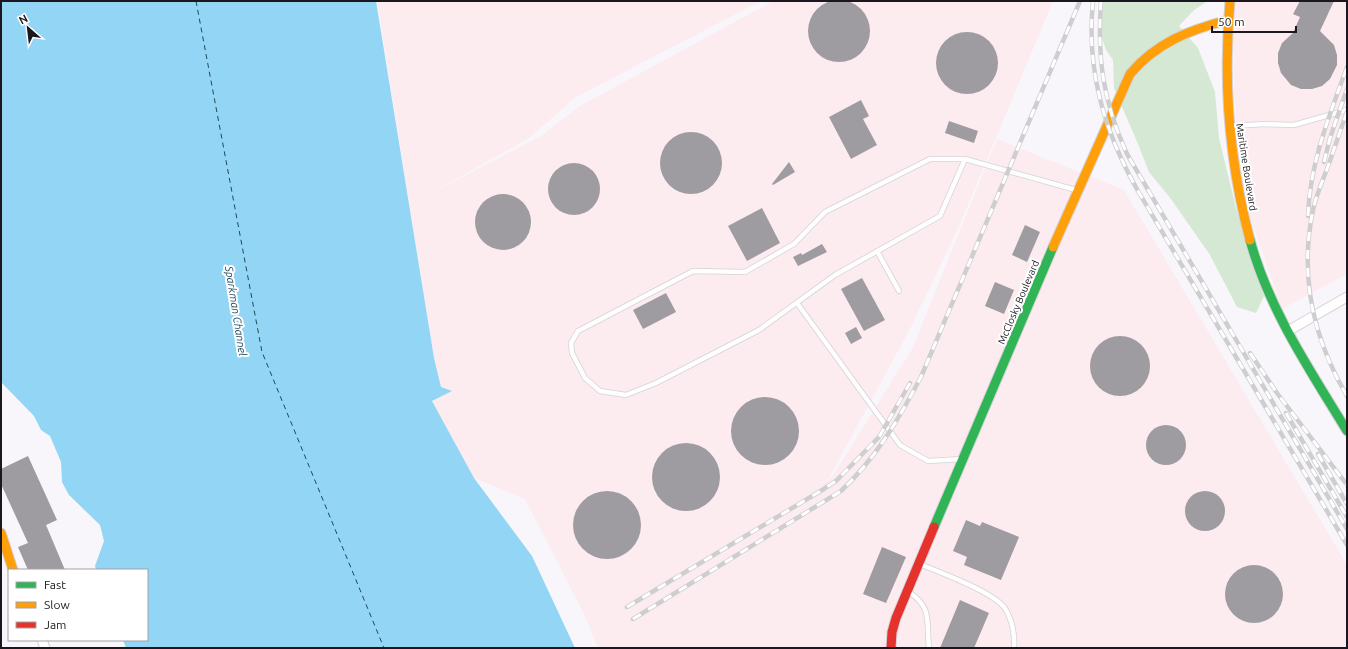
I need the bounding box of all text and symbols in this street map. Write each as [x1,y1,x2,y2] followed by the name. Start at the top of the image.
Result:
[8,8,48,48] north arrow
[1212,8,1296,34] scale bar
[17,12,30,26] text: N
[1218,15,1245,28] text: 50 m
[1234,122,1259,212] street label: Maritime Boulevard
[996,258,1041,346] street label: McClosky Boulevard
[223,264,249,357] water label: Sparkman Channel
[8,569,148,641] legend
[44,578,66,591] text: Fast
[44,598,70,611] text: Slow
[44,618,66,631] text: Jam

